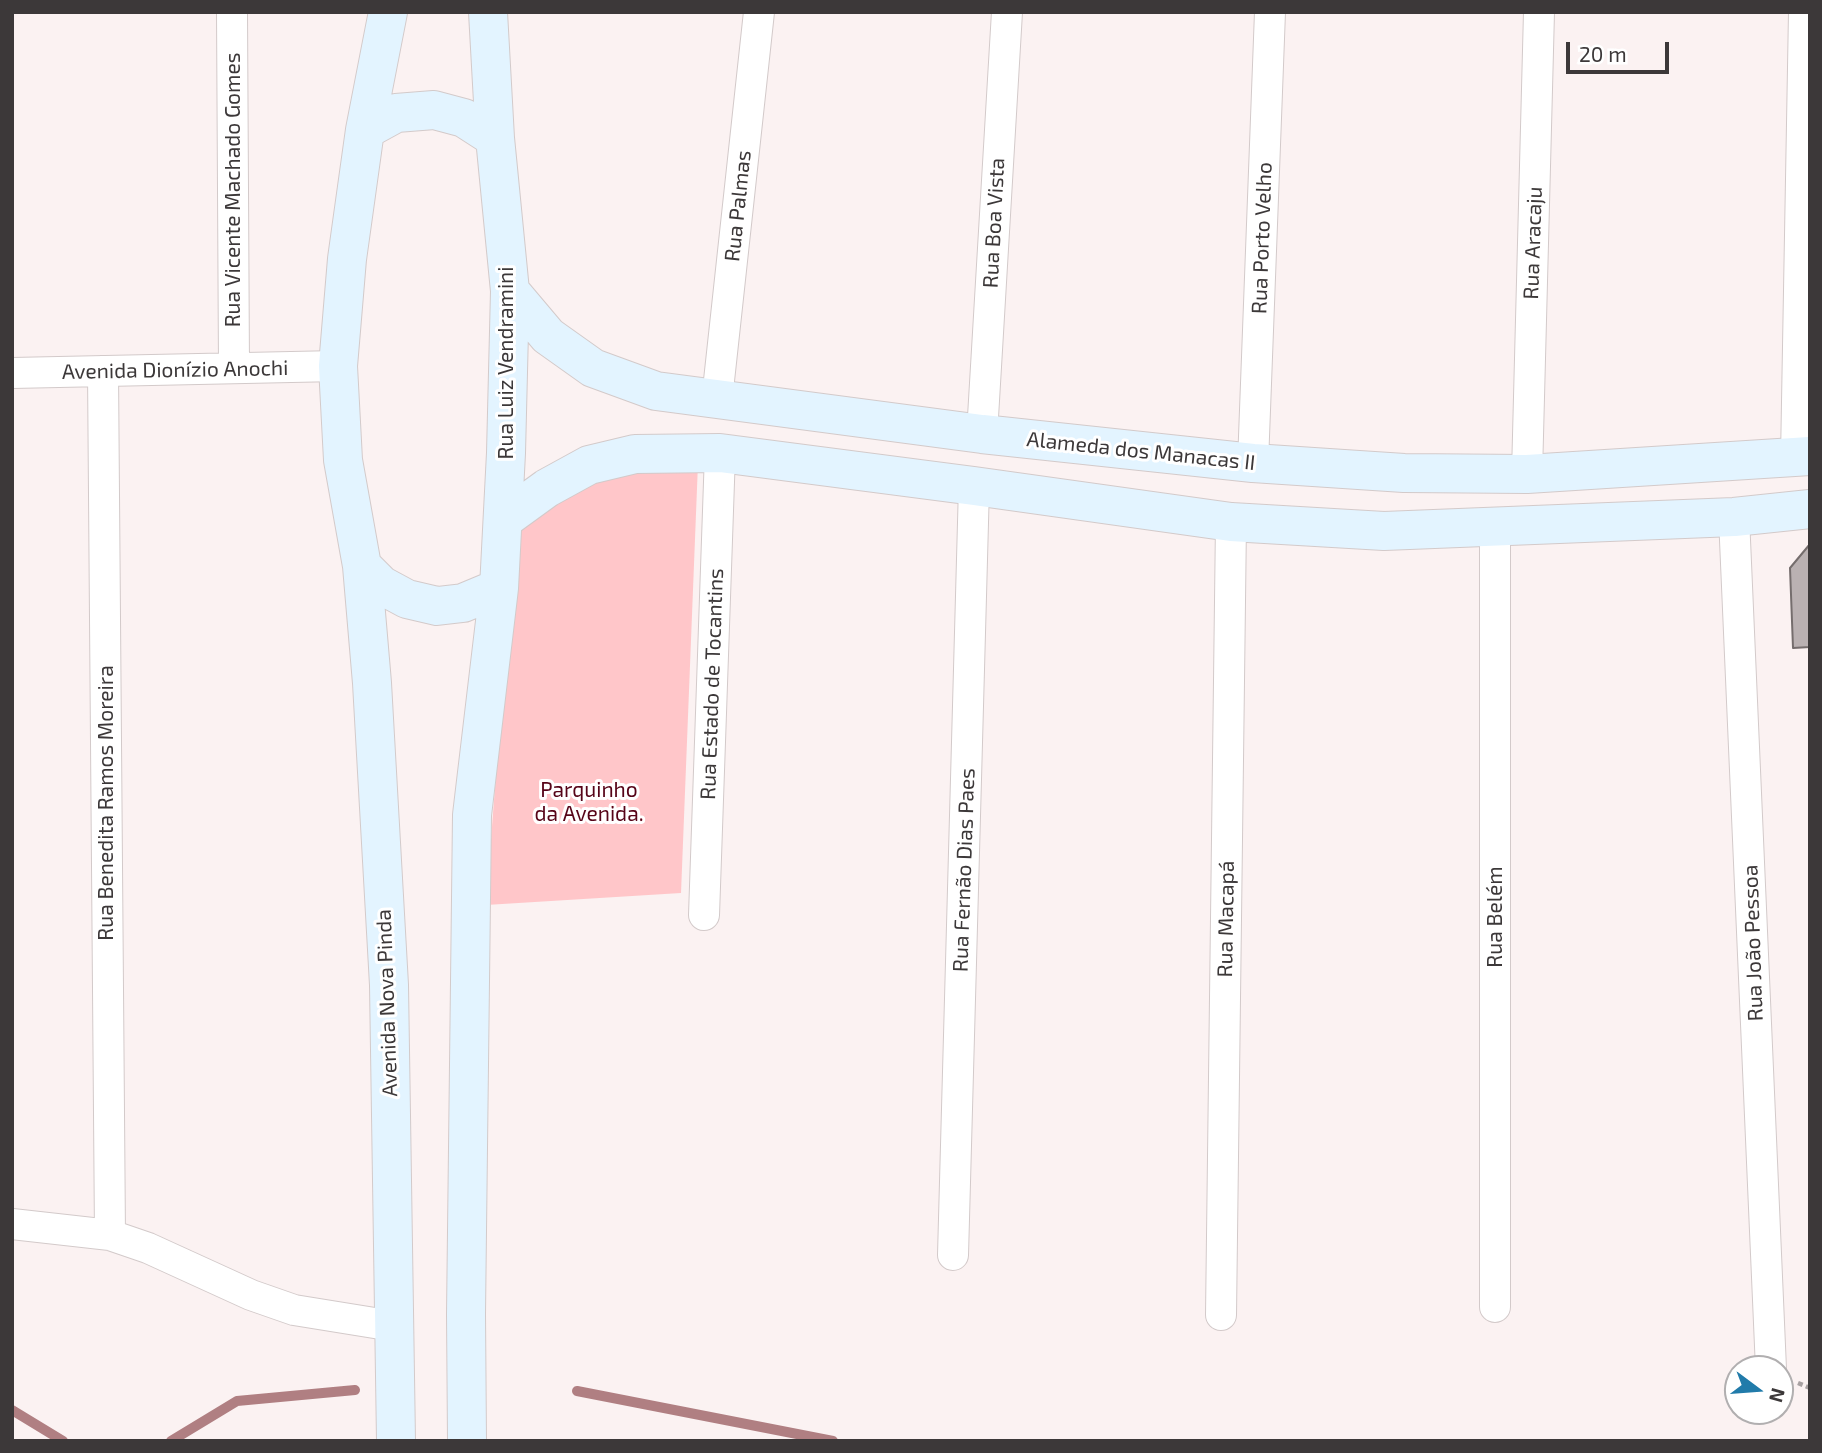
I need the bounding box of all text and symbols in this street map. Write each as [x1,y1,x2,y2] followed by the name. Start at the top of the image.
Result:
[1570,28,1673,72] scale bar
[1579,41,1627,66] text: 20 m
[220,53,246,327] street label: Rua Vicente Machado Gomes
[720,149,756,263] street label: Rua Palmas
[978,157,1010,289] street label: Rua Boa Vista
[1247,162,1277,314] street label: Rua Porto Velho
[1518,186,1548,300] street label: Rua Aracaju
[493,267,519,459] street label: Rua Luiz Vendramini
[62,355,288,385] street label: Avenida Dionízio Anochi
[1025,426,1257,476] street label: Alameda dos Manacas II
[695,568,729,800] street label: Rua Estado de Tocantins
[93,665,119,941] street label: Rua Benedita Ramos Moreira
[948,768,980,972] street label: Rua Fernão Dias Paes
[535,777,643,827] park label: Parquinho da Avenida.
[1212,860,1240,978] street label: Rua Macapá
[1738,864,1768,1022] street label: Rua João Pessoa
[1482,866,1508,968] street label: Rua Belém
[371,909,403,1097] street label: Avenida Nova Pinda
[1724,1355,1794,1425] north arrow
[1765,1386,1791,1405] text: N

